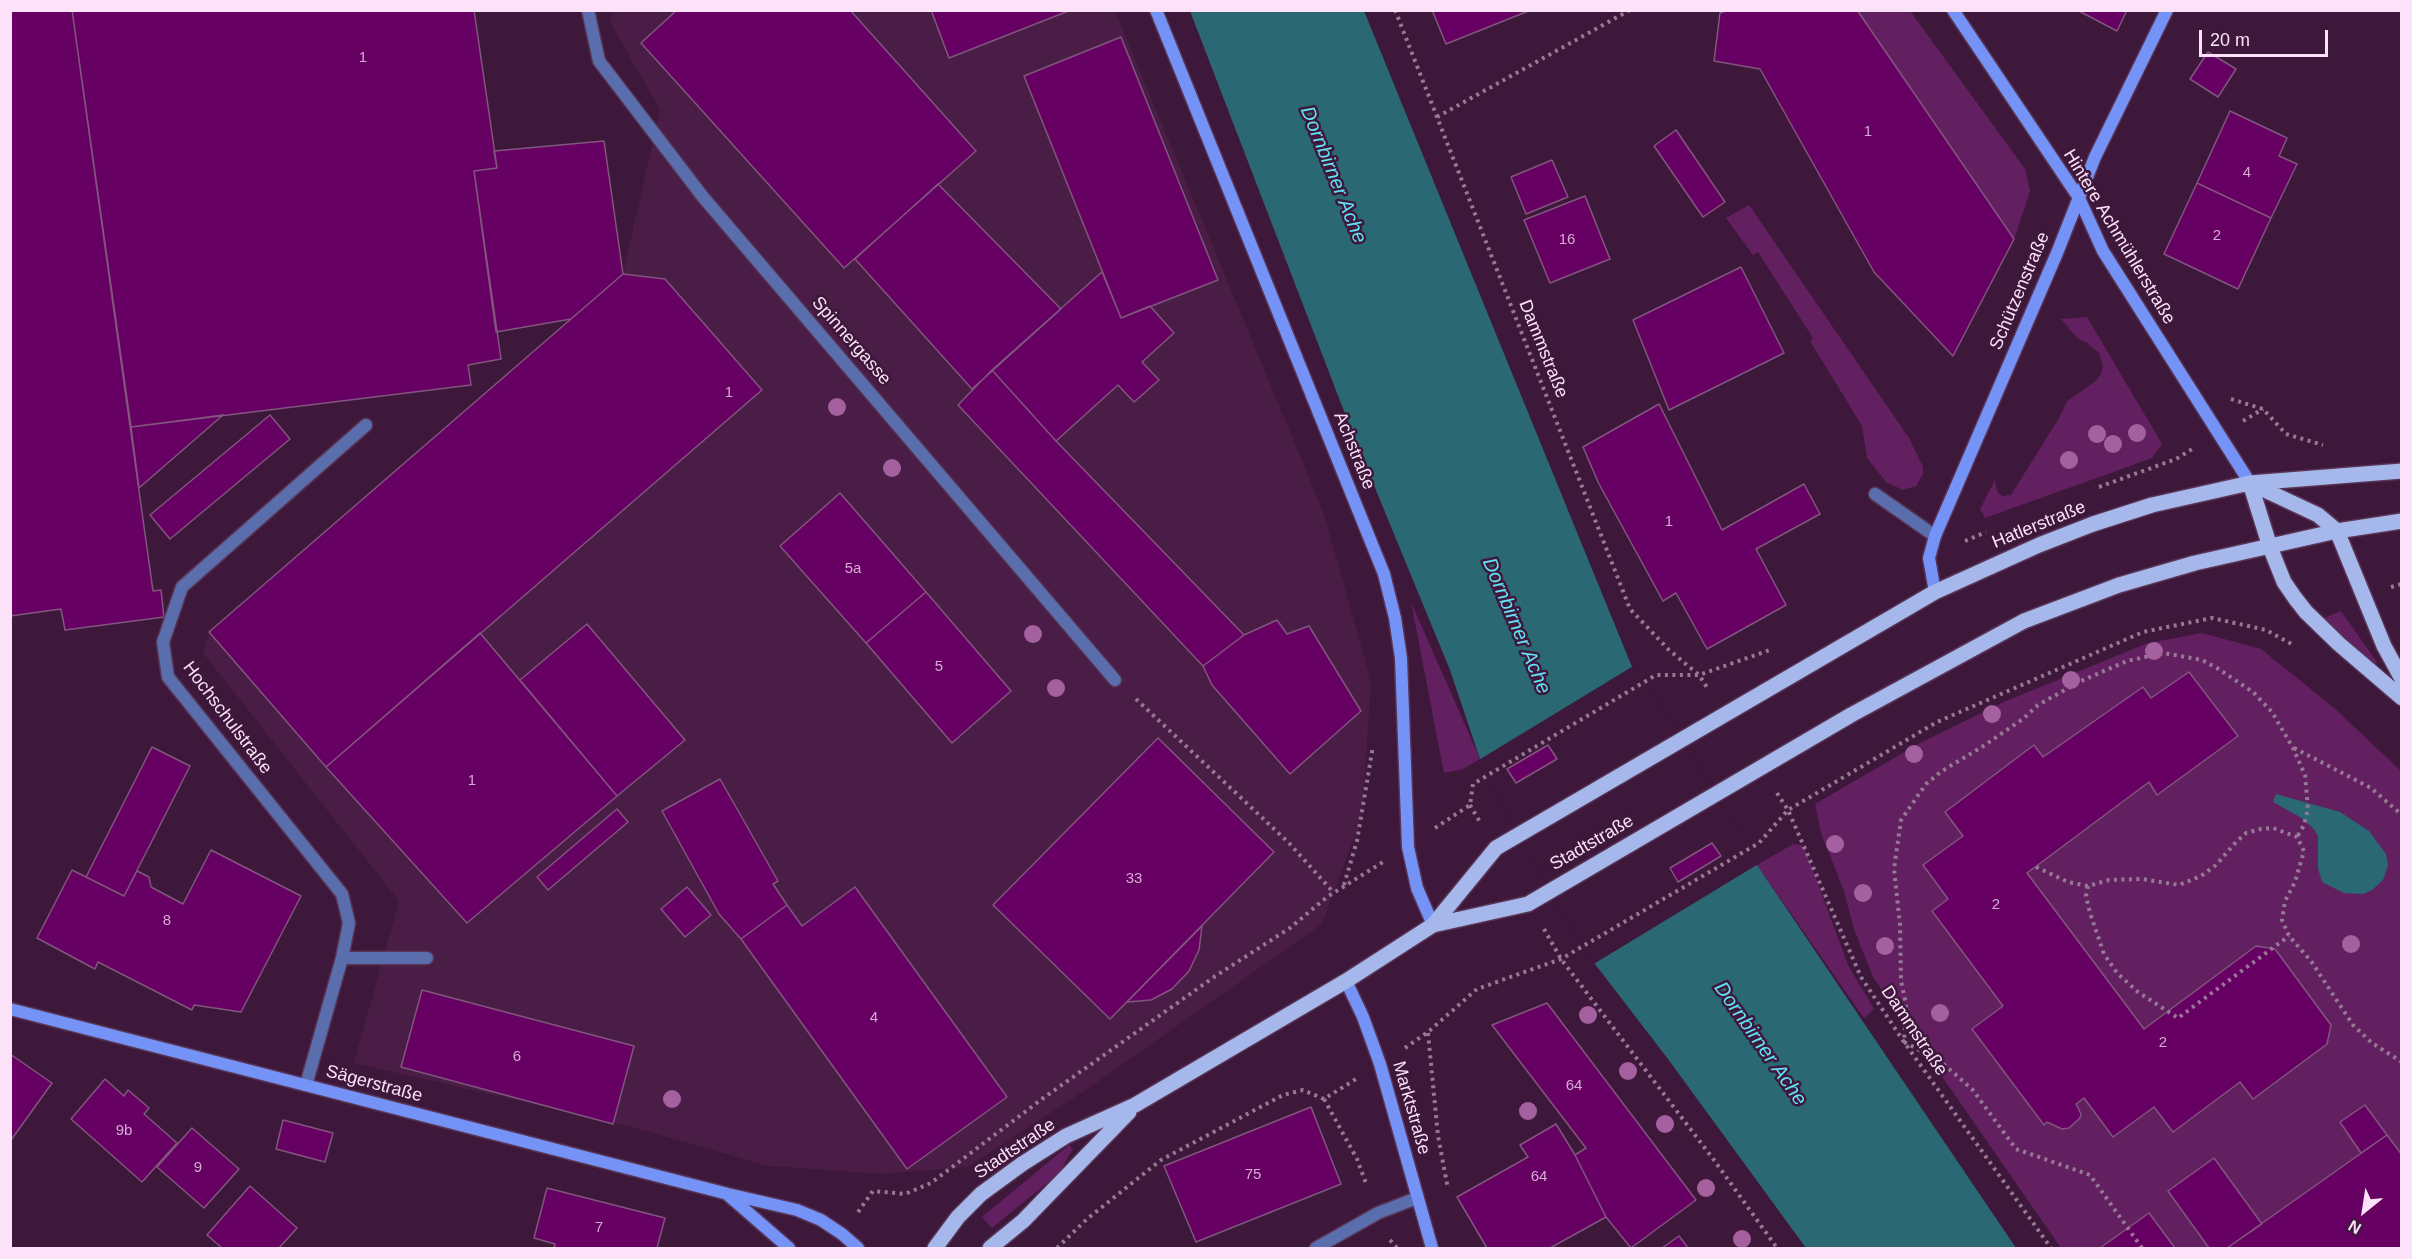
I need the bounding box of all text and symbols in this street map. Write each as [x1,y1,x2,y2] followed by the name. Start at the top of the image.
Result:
[2202,18,2331,56] scale bar
[2210,30,2250,50] text: 20 m
[359,49,367,67] house number: 1
[1295,103,1371,247] water label: Dornbirner Ache
[1864,123,1872,141] house number: 1
[2058,146,2180,328] street label: Hintere Achmühlerstraße
[2243,164,2251,182] house number: 4
[2213,227,2221,245] house number: 2
[1985,229,2055,353] street label: Schützenstraße
[1559,231,1575,249] house number: 16
[807,292,895,390] street label: Spinnergasse
[1514,297,1572,401] street label: Dammstraße
[725,384,733,402] house number: 1
[1329,409,1379,493] street label: Achstraße
[1989,496,2089,554] street label: Hatlerstraße
[1665,513,1673,531] house number: 1
[1477,554,1555,698] water label: Dornbirner Ache
[845,560,861,578] house number: 5a
[178,658,276,778] street label: Hochschulstraße
[935,658,943,676] house number: 5
[468,772,476,790] house number: 1
[1546,810,1638,876] street label: Stadtstraße
[1126,870,1142,888] house number: 33
[1992,896,2000,914] house number: 2
[163,912,171,930] house number: 8
[1708,977,1812,1111] water label: Dornbirner Ache
[1876,982,1952,1080] street label: Dammstraße
[870,1009,878,1027] house number: 4
[2159,1034,2167,1052] house number: 2
[513,1048,521,1066] house number: 6
[1387,1059,1435,1157] street label: Marktstraße
[323,1061,425,1107] street label: Sägerstraße
[1566,1077,1582,1095] house number: 64
[970,1114,1060,1184] street label: Stadtstraße
[116,1122,132,1140] house number: 9b
[194,1159,202,1177] house number: 9
[1245,1166,1261,1184] house number: 75
[1531,1168,1547,1186] house number: 64
[2334,1181,2394,1241] north arrow
[2345,1217,2364,1237] text: N
[595,1219,603,1237] house number: 7

